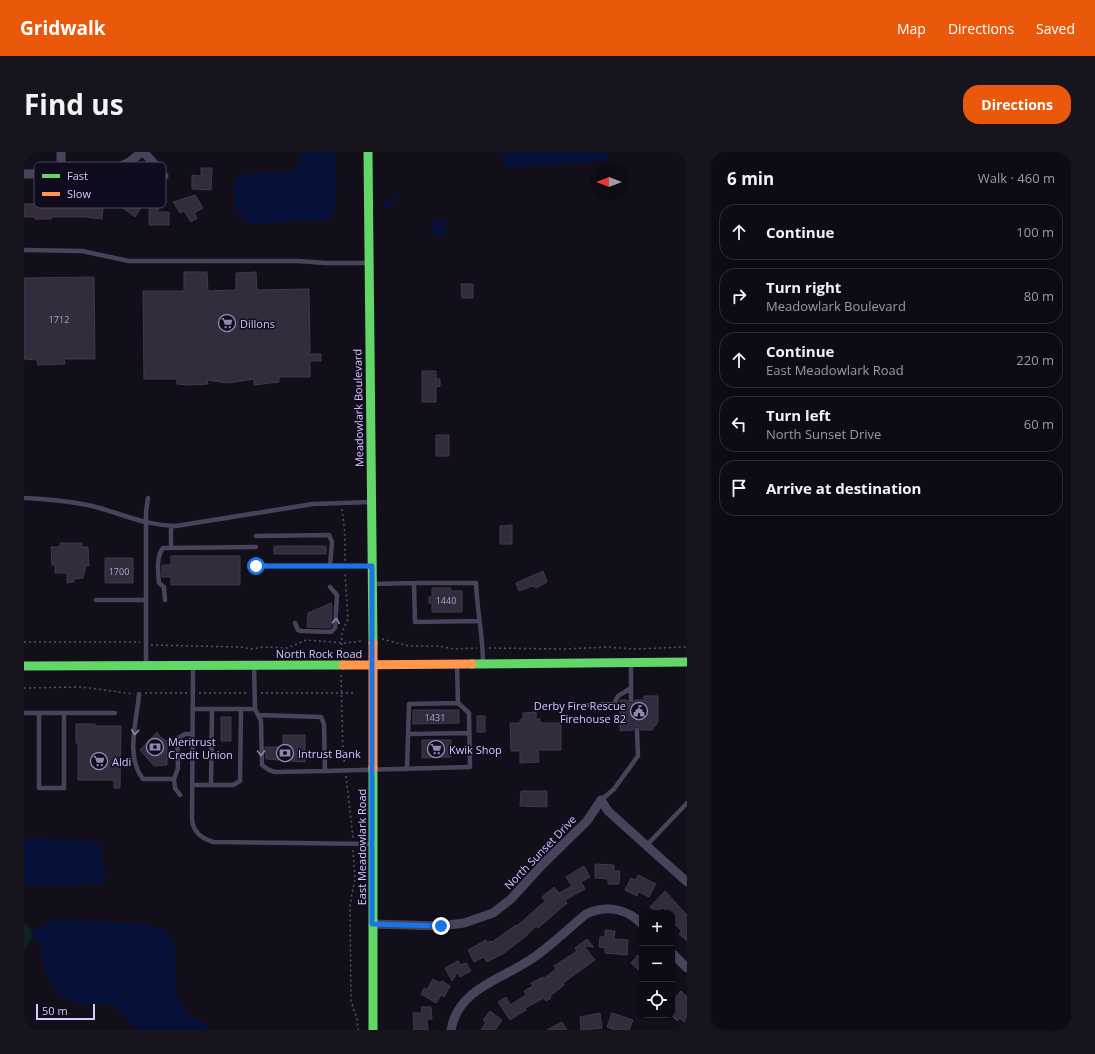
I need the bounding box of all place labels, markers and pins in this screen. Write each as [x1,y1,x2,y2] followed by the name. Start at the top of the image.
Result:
[217,313,237,333] supermarket icon: Dillons
[240,316,275,331] place label: Dillons
[534,698,626,726] place label: Derby Fire Rescue Firehouse 82
[629,701,649,721] public building icon: Derby Fire Rescue Firehouse 82
[168,734,233,762] place label: Meritrust Credit Union
[145,737,165,757] bank icon: Meritrust Credit Union
[426,739,446,759] supermarket icon: Kwik Shop
[449,742,502,757] place label: Kwik Shop
[275,743,295,763] bank icon: Intrust Bank
[298,746,361,761] place label: Intrust Bank
[89,751,109,771] supermarket icon: Aldi
[112,754,131,769] place label: Aldi

